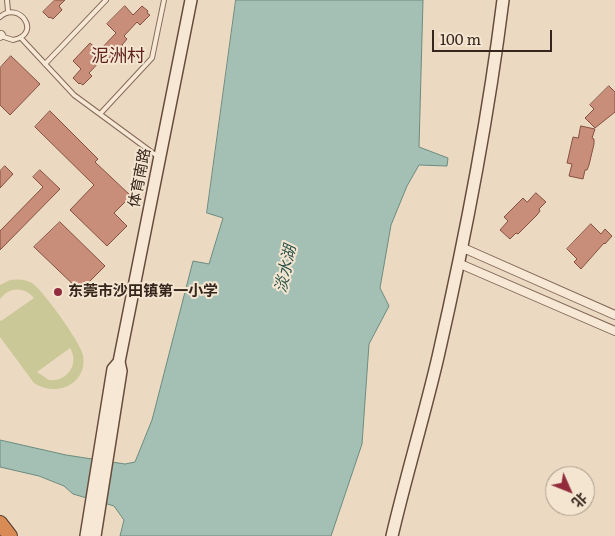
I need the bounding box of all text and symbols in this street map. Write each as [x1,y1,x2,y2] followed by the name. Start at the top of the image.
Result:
[435,20,555,52] scale bar
[440,27,481,50] text: 100 m
[91,46,145,68] district label: 泥洲村
[125,147,155,209] street label: 体育南路
[272,244,300,294] water label: 淡水湖
[68,283,218,301] place label: 东莞市沙田镇第一小学
[52,286,64,298] marker: 东莞市沙田镇第一小学
[545,466,595,516] north arrow
[568,489,592,513] text: 北

